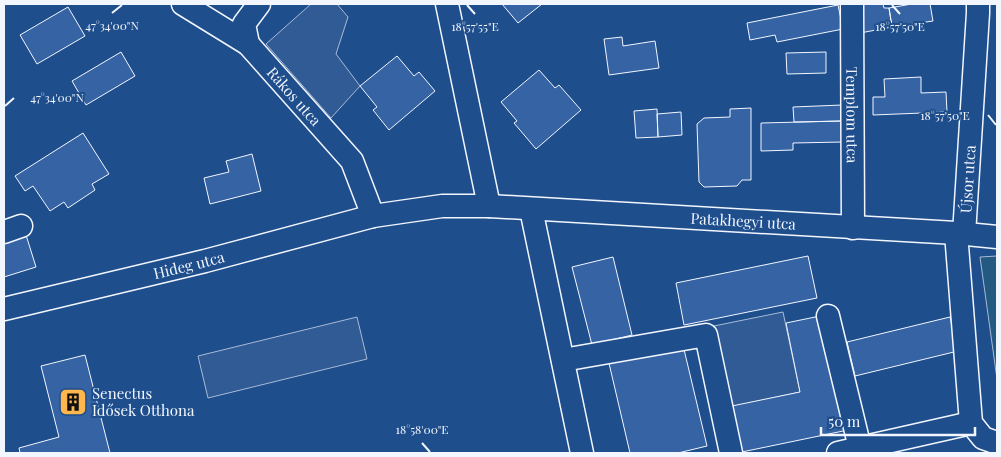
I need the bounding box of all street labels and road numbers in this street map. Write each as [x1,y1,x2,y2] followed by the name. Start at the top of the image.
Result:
[263,62,326,130] street label: Rákos utca
[842,67,863,164] street label: Templom utca
[955,144,980,214] street label: Újsor utca
[690,208,797,234] street label: Patakhegyi utca
[151,246,227,283] street label: Hideg utca

